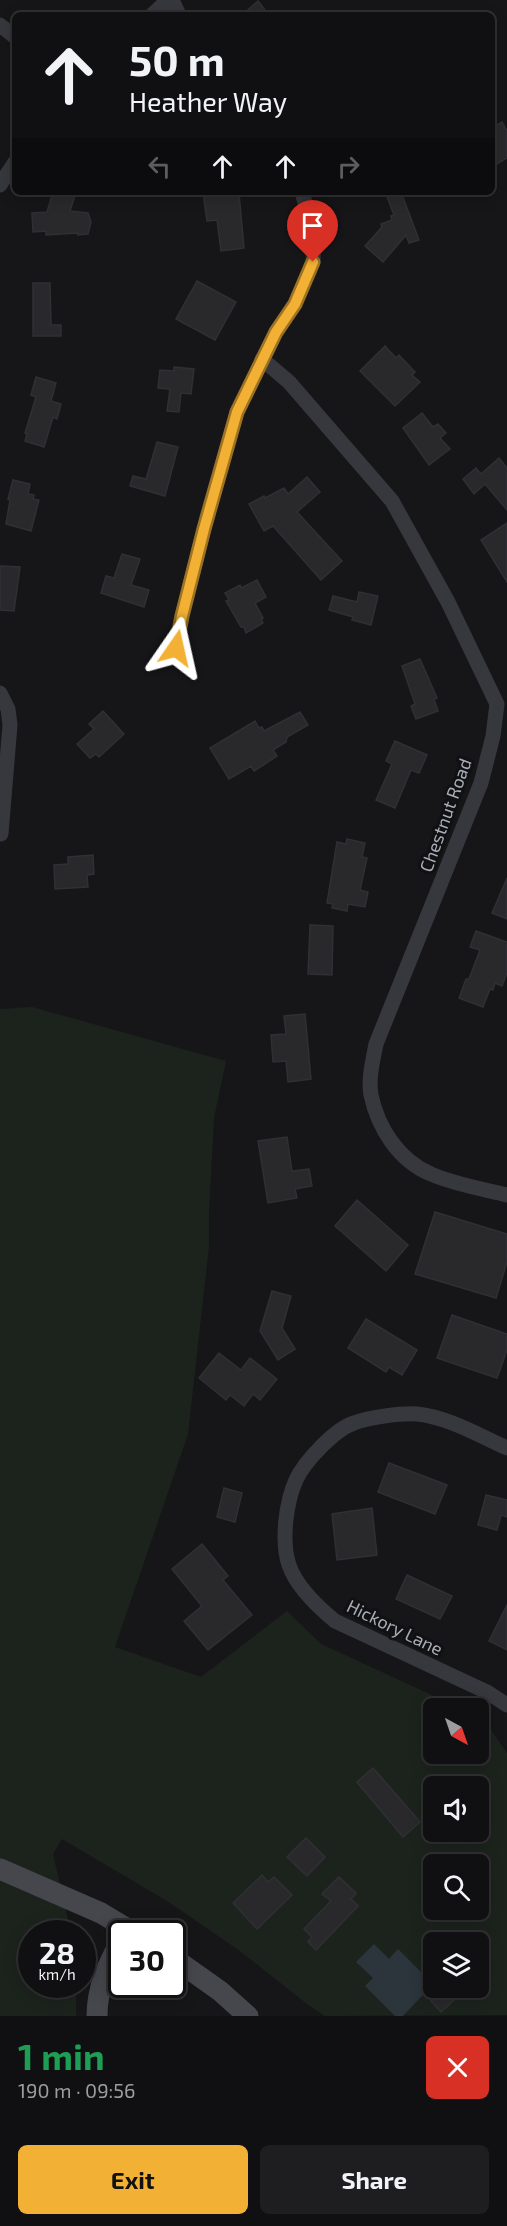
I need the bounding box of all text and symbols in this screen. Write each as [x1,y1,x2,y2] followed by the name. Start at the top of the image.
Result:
[129,34,225,84] text: 50 m
[30,36,108,114] icon: ahead
[129,85,287,117] text: Heather Way
[143,150,176,183] icon: left
[206,150,239,183] icon: ahead
[269,150,302,183] icon: ahead
[332,150,365,183] icon: right
[287,200,338,262] pin
[296,209,329,242] icon: arrive
[144,616,208,680] position arrow
[414,755,476,875] street label: Chestnut Road
[343,1594,447,1660] street label: Hickory Lane
[423,1698,489,1764] north arrow
[423,1698,489,1998] map controls
[423,1776,489,1842] button: sound
[423,1854,489,1920] button: search
[108,1920,186,1998] speed limit sign: 30
[423,1932,489,1998] button: layers
[39,1934,75,1970] text: 28
[38,1965,76,1983] text: km/h
[18,2034,105,2077] text: 1 min
[426,2036,489,2099] button: close
[18,2078,135,2102] text: 190 m · 09:56
[18,2145,248,2214] button: Exit
[260,2145,489,2214] button: Share

